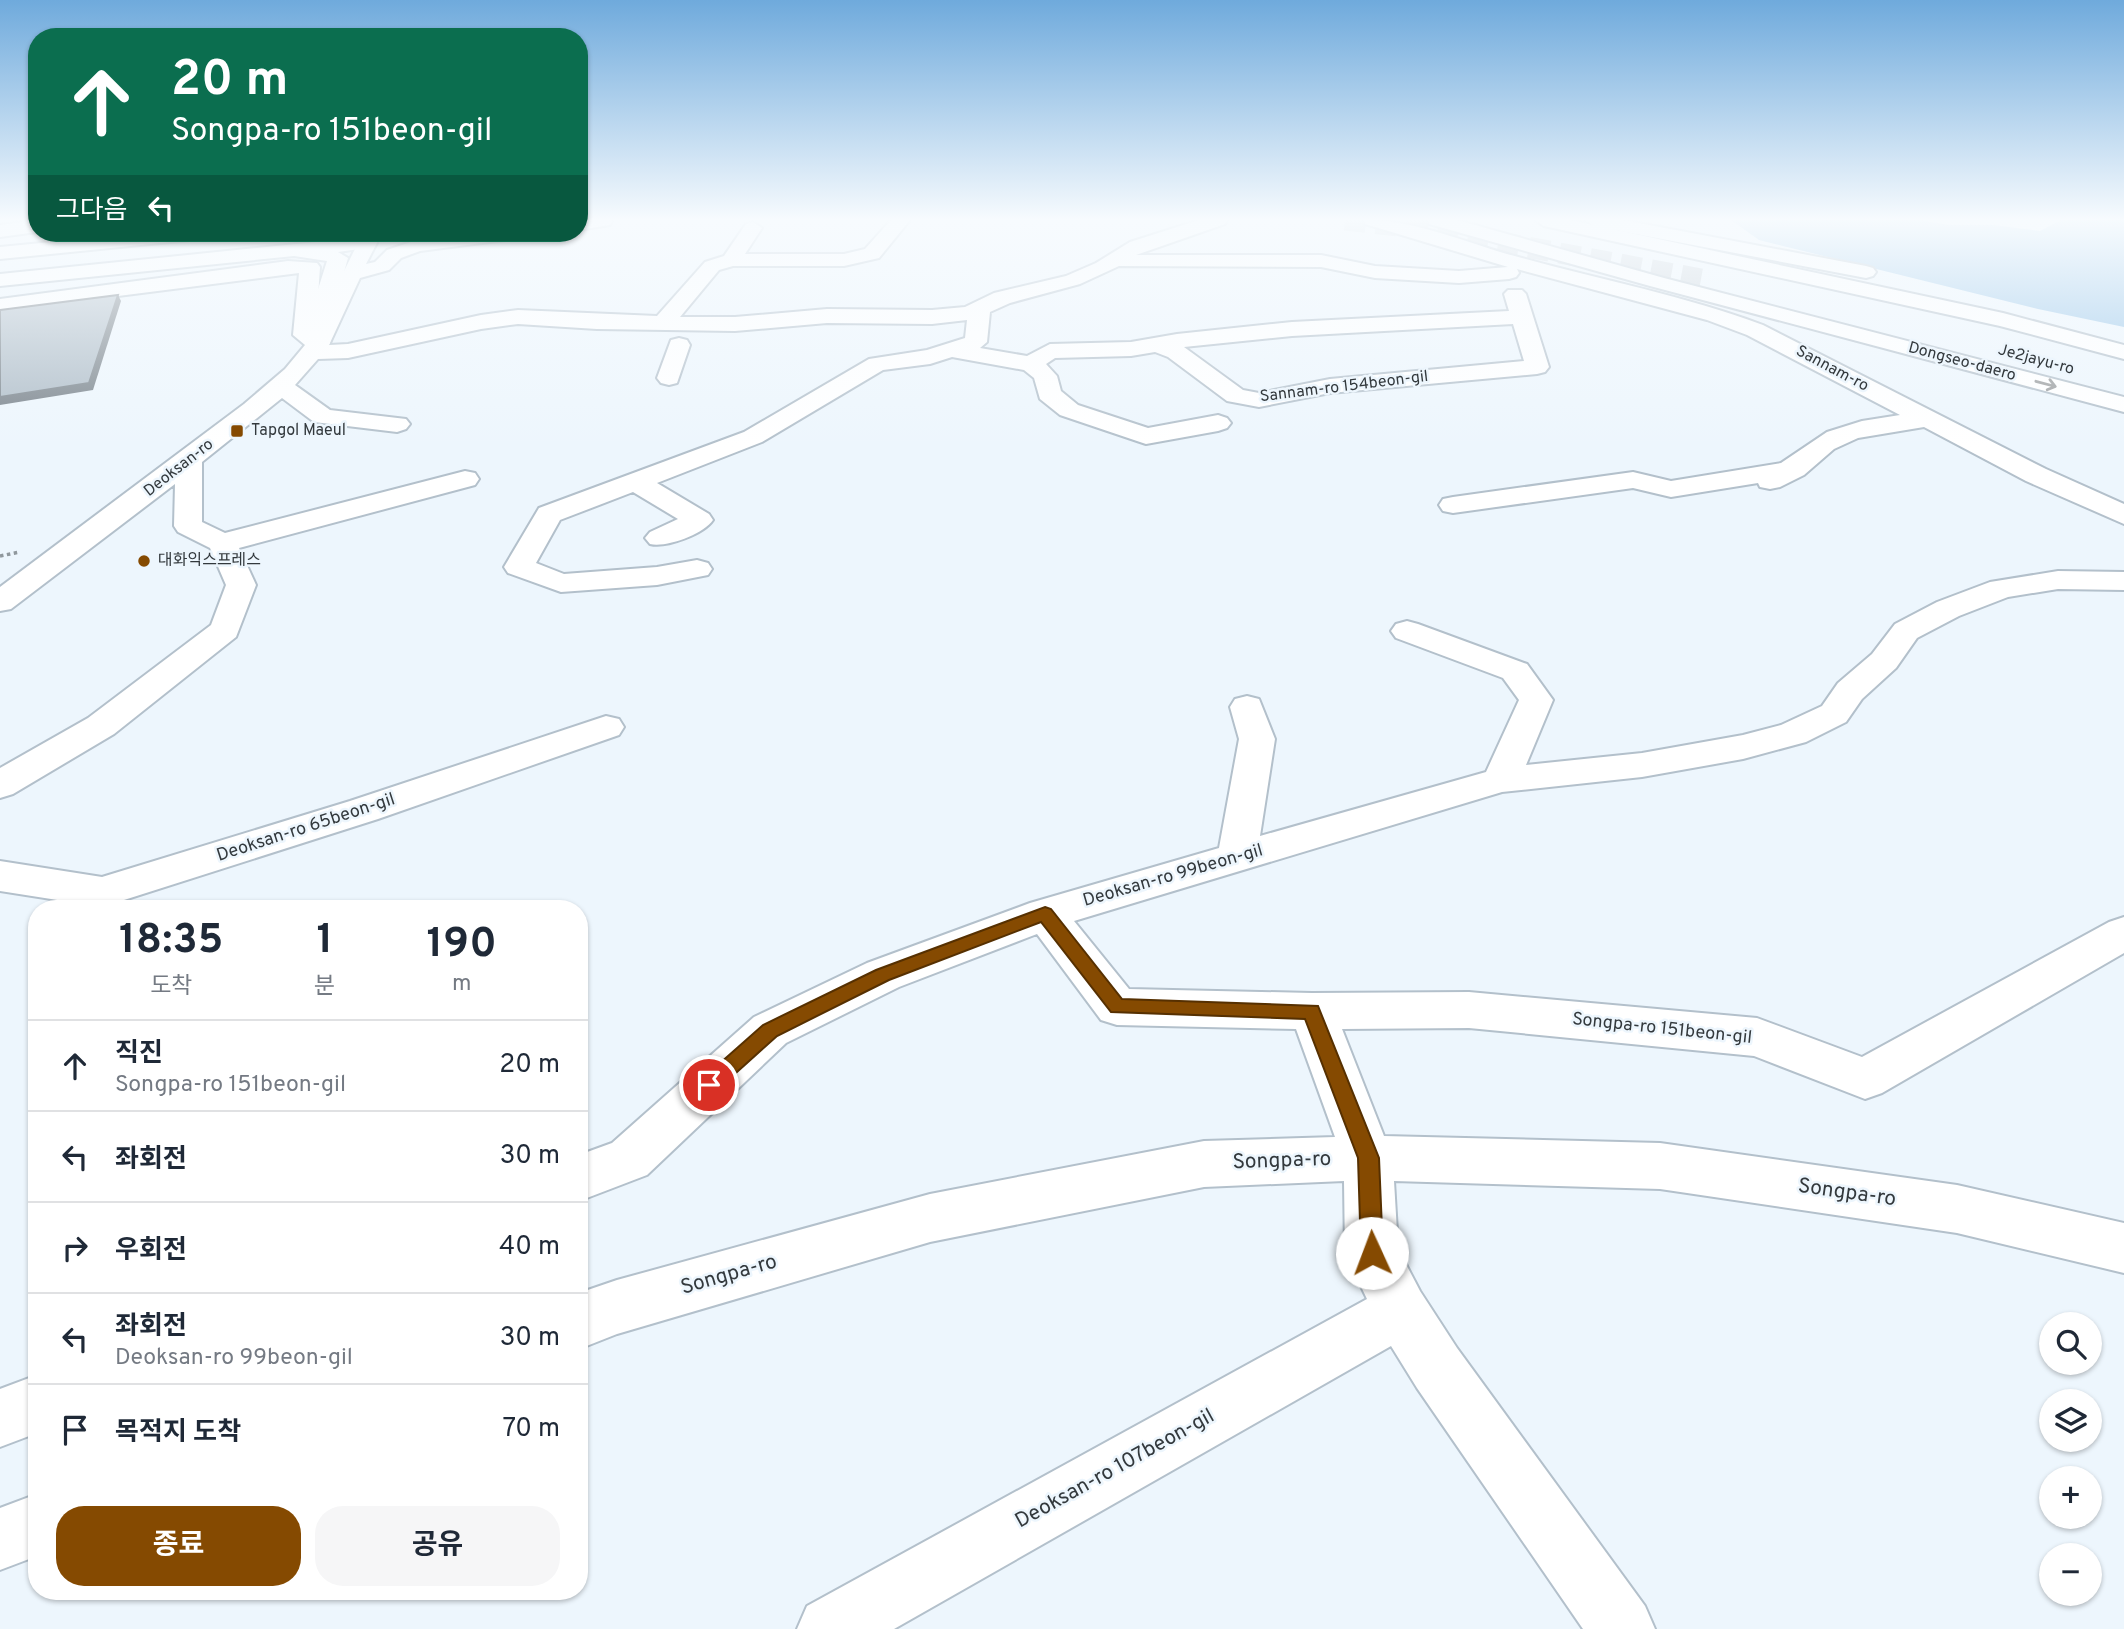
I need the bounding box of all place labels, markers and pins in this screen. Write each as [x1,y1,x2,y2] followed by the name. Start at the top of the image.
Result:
[251,421,346,441] place label: Tapgol Maeul
[229,423,245,439] marker: Tapgol Maeul
[158,551,261,571] place label: 대화익스프레스
[136,553,152,569] marker: 대화익스프레스
[679,1055,739,1115] pin

